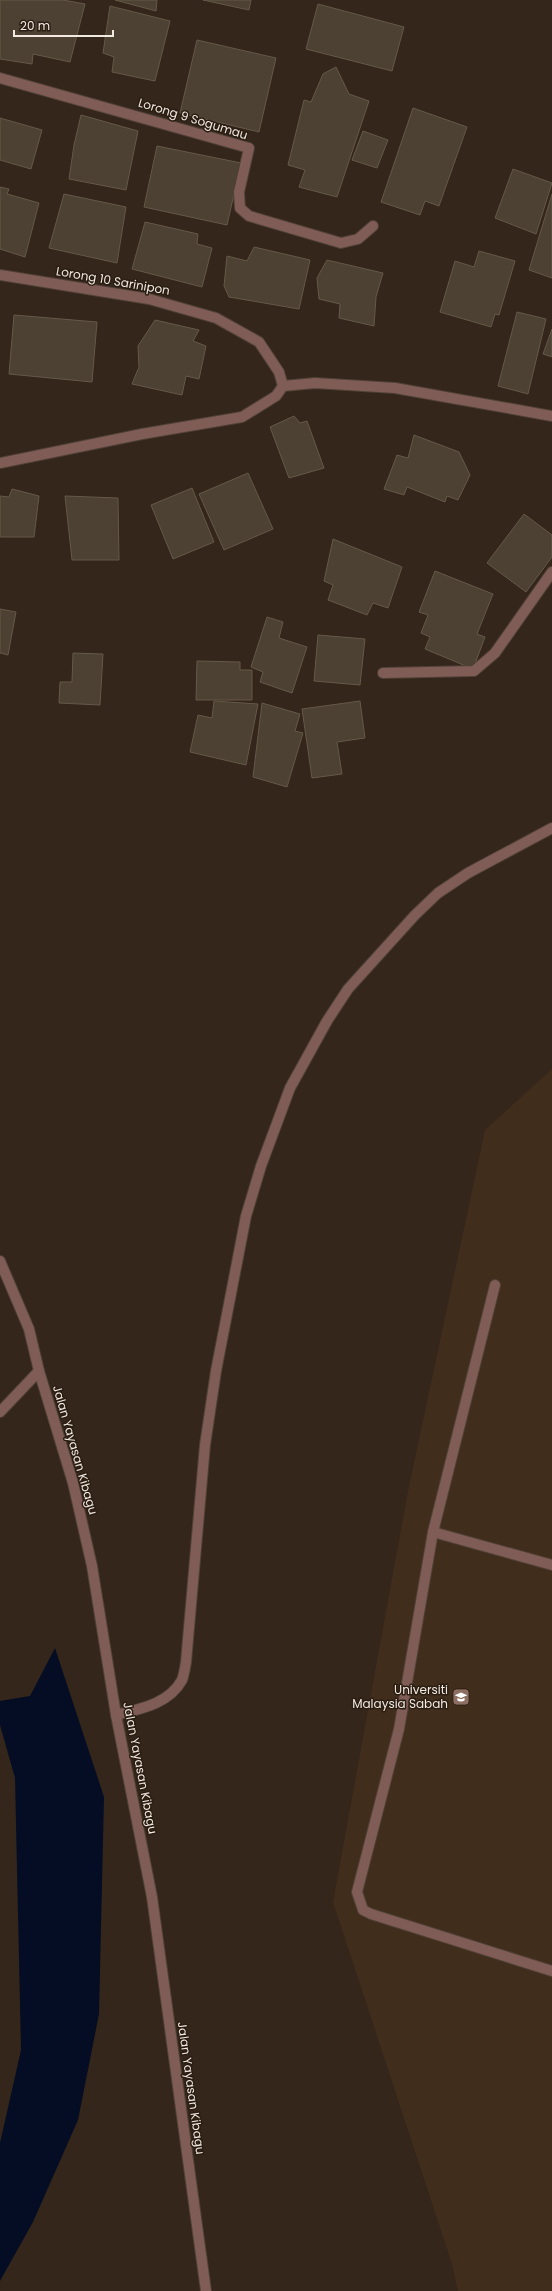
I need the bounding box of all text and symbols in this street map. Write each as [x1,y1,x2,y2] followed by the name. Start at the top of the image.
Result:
[14,12,113,38] scale bar
[20,17,50,34] text: 20 m
[136,94,250,143] street label: Lorong 9 Sogumau
[55,262,171,299] street label: Lorong 10 Sarinipon
[49,1383,102,1517] street label: Jalan Yayasan Kibagu
[352,1681,448,1712] place label: Universiti Malaysia Sabah
[451,1687,471,1707] school or university icon: Universiti Malaysia Sabah
[119,1701,162,1835] street label: Jalan Yayasan Kibagu
[174,2020,209,2155] street label: Jalan Yayasan Kibagu

